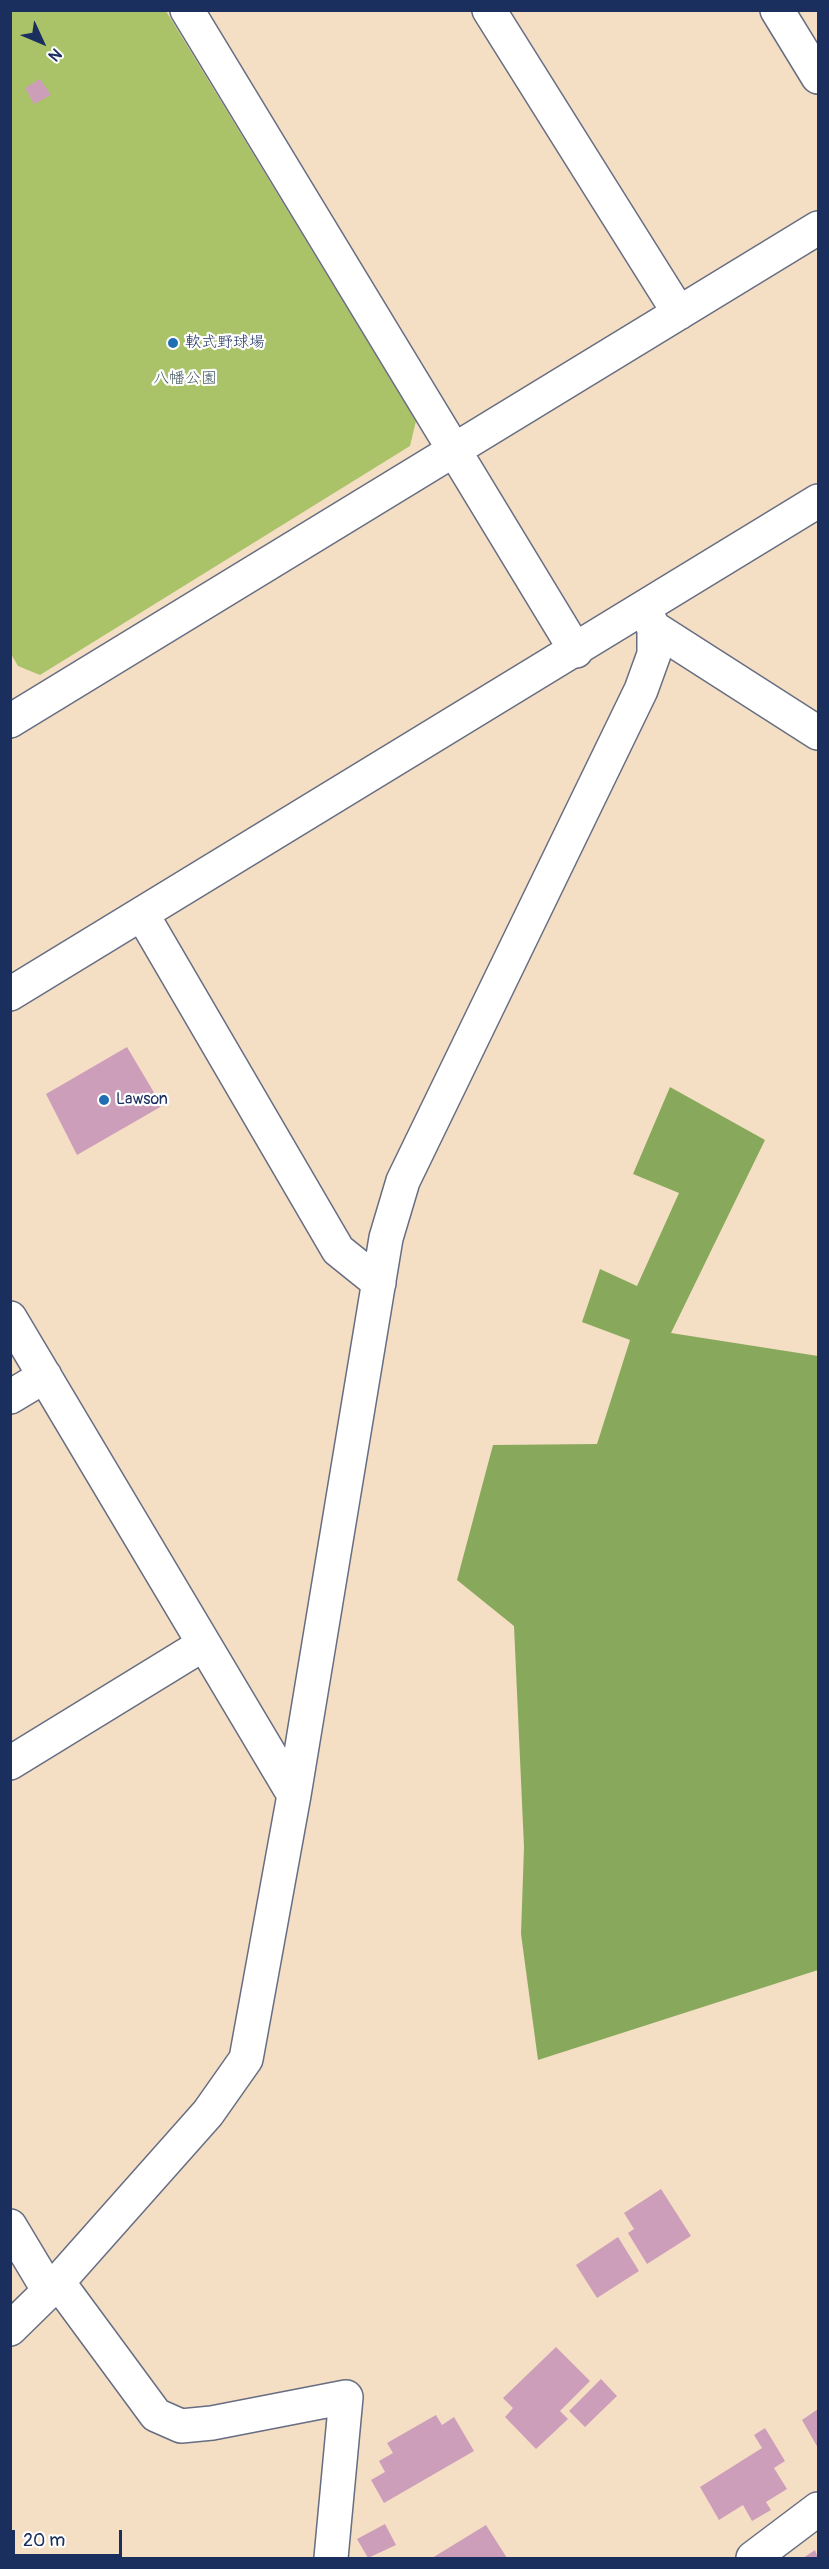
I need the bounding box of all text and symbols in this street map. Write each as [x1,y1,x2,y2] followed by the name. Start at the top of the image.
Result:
[12,12,72,72] north arrow
[44,44,66,65] text: N
[185,333,265,353] place label: 軟式野球場
[166,336,180,350] marker: 軟式野球場
[153,369,217,389] park label: 八幡公園
[116,1090,168,1110] place label: Lawson
[97,1093,111,1107] marker: Lawson
[15,2518,124,2556] scale bar
[23,2529,65,2552] text: 20 m

